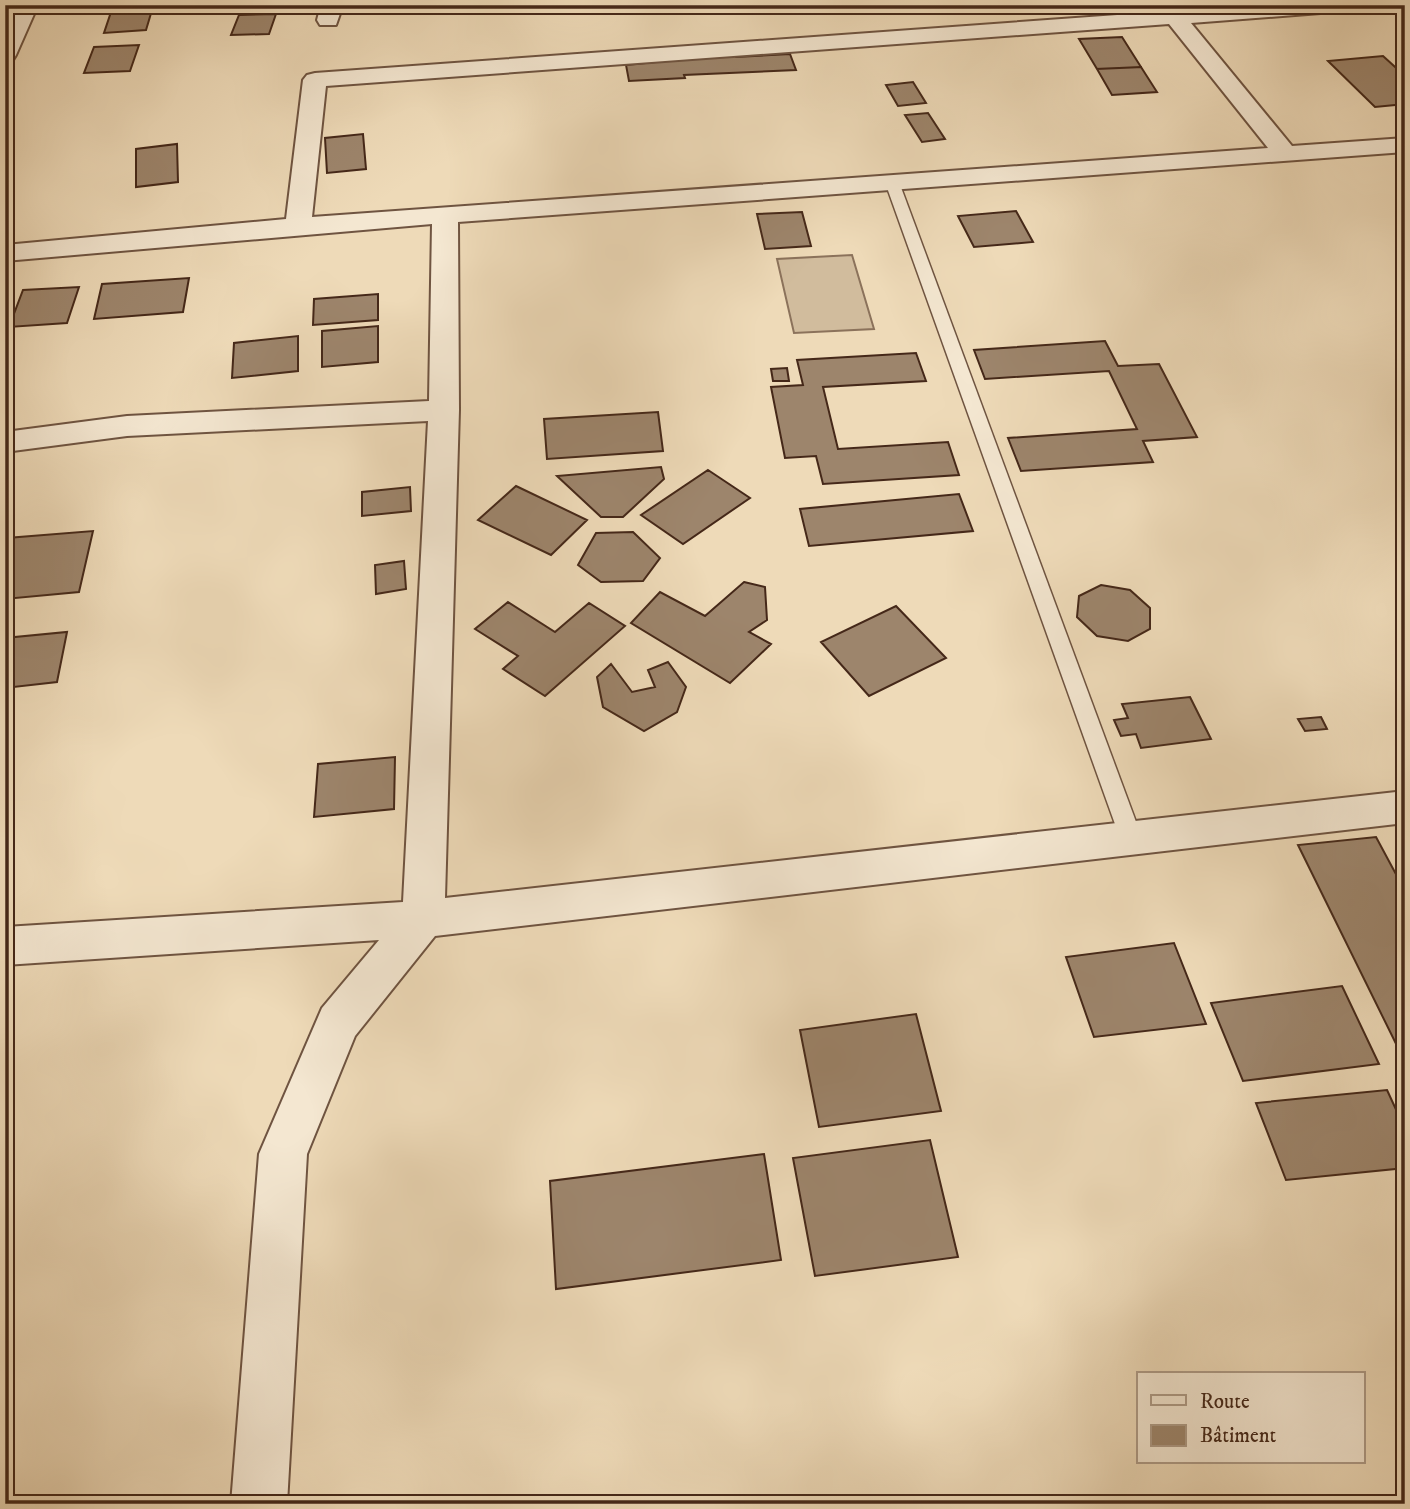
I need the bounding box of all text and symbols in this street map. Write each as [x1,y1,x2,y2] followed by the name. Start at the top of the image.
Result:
[1137,1372,1364,1464] legend
[1200,1389,1250,1415] text: Route
[1200,1423,1277,1449] text: Bâtiment

